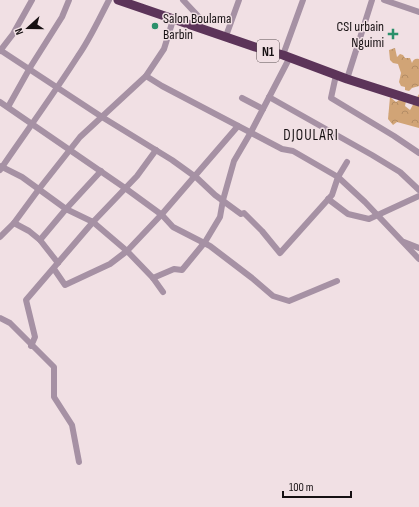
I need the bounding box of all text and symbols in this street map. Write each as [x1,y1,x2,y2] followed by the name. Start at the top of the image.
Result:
[8,8,48,48] north arrow
[163,10,231,43] place label: Salon Boulama Barbin
[337,18,384,51] place label: CSI urbain Nguimi
[150,21,160,31] marker: Salon Boulama Barbin
[12,26,26,36] text: N
[387,28,399,40] marker: CSI urbain Nguimi
[257,40,279,62] road number: N1
[283,126,339,145] district label: DJOULARI
[283,473,351,499] scale bar
[289,480,314,495] text: 100 m

